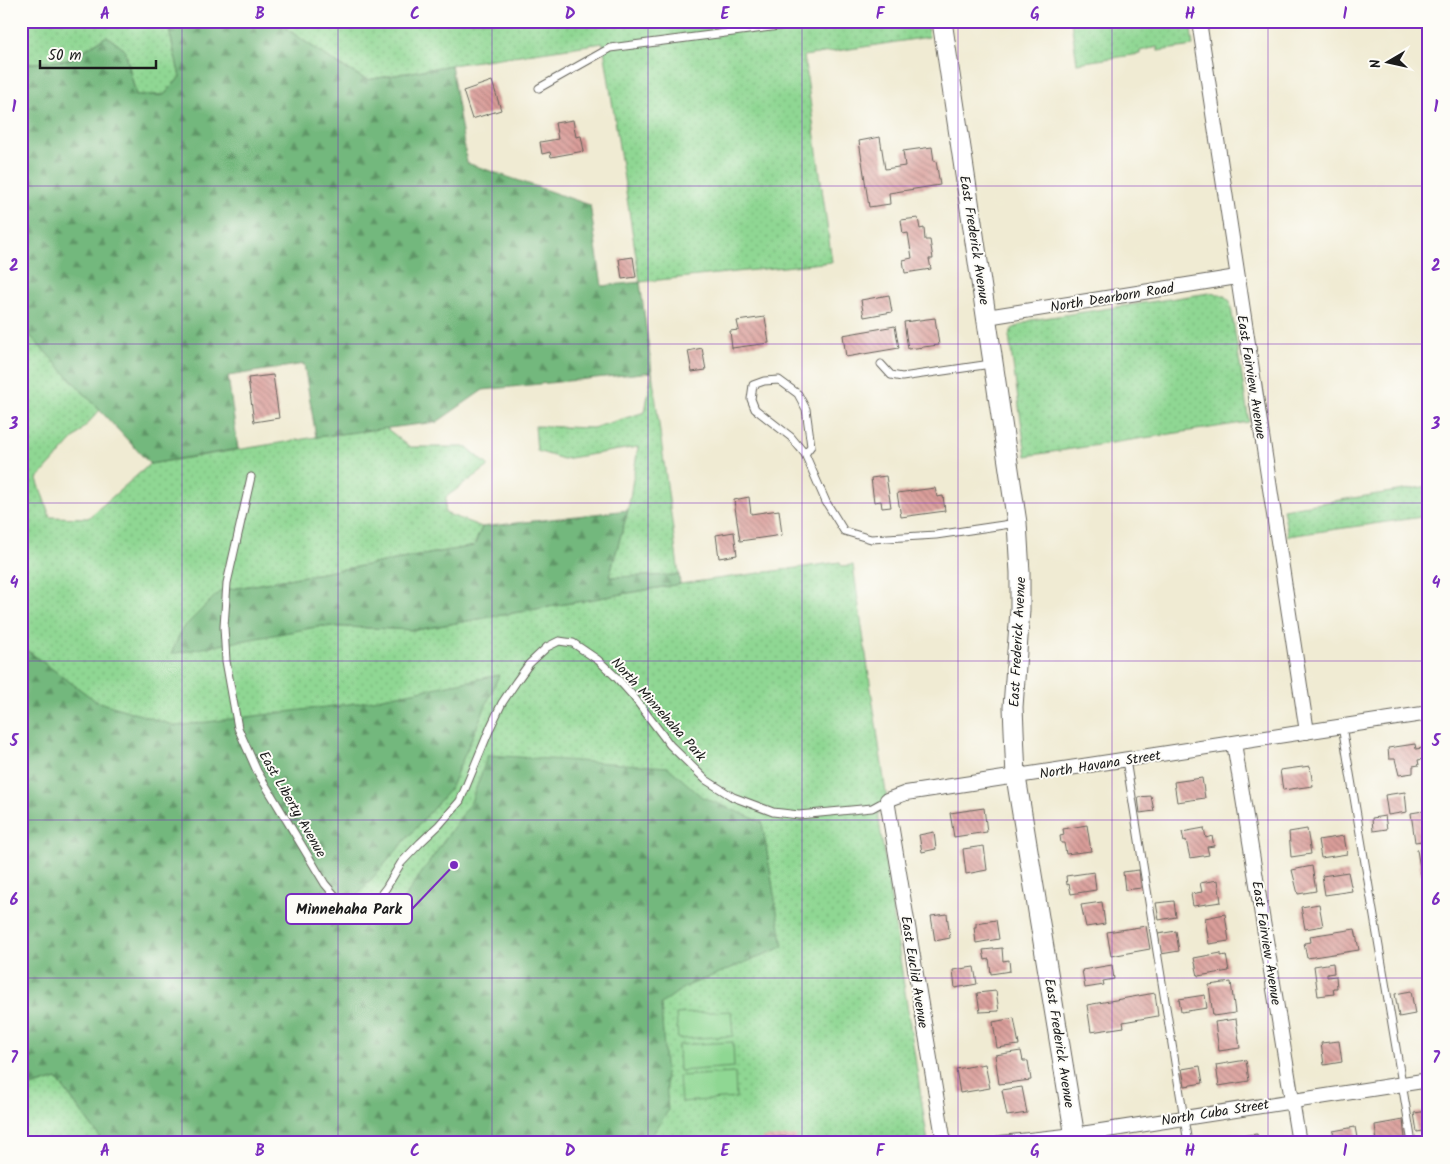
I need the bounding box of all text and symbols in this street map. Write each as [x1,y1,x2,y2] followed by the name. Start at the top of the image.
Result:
[100,2,110,27] text: A
[255,2,265,27] text: B
[410,2,420,27] text: C
[565,2,576,27] text: D
[721,2,731,27] text: E
[876,2,886,27] text: F
[1030,2,1040,27] text: G
[1185,2,1195,27] text: H
[1343,2,1348,27] text: I
[40,38,156,70] scale bar
[1362,38,1412,88] north arrow
[48,44,82,68] text: 50 m
[1365,58,1388,70] text: N
[12,95,17,120] text: 1
[1434,95,1439,120] text: 1
[953,174,995,307] street label: East Frederick Avenue
[9,254,19,279] text: 2
[1431,254,1441,279] text: 2
[1049,277,1177,319] street label: North Dearborn Road
[1230,314,1272,441] street label: East Fairview Avenue
[9,412,19,437] text: 3
[1431,412,1441,437] text: 3
[10,571,19,596] text: 4
[1432,571,1441,596] text: 4
[1004,575,1032,708] street label: East Frederick Avenue
[605,653,711,767] street label: North Minnehaha Park
[9,729,20,754] text: 5
[1431,729,1442,754] text: 5
[1038,744,1163,785] street label: North Havana Street
[253,747,332,862] street label: East Liberty Avenue
[1245,880,1287,1007] street label: East Fairview Avenue
[10,888,19,913] text: 6
[1432,888,1441,913] text: 6
[286,894,412,924] callout: Minnehaha Park
[296,898,403,922] text: Minnehaha Park
[894,914,934,1031] street label: East Euclid Avenue
[1038,977,1080,1110] street label: East Frederick Avenue
[10,1046,18,1071] text: 7
[1432,1046,1440,1071] text: 7
[1160,1093,1271,1132] street label: North Cuba Street
[100,1139,110,1164] text: A
[255,1139,265,1164] text: B
[410,1139,420,1164] text: C
[565,1139,576,1164] text: D
[721,1139,731,1164] text: E
[876,1139,886,1164] text: F
[1030,1139,1040,1164] text: G
[1185,1139,1195,1164] text: H
[1343,1139,1348,1164] text: I

